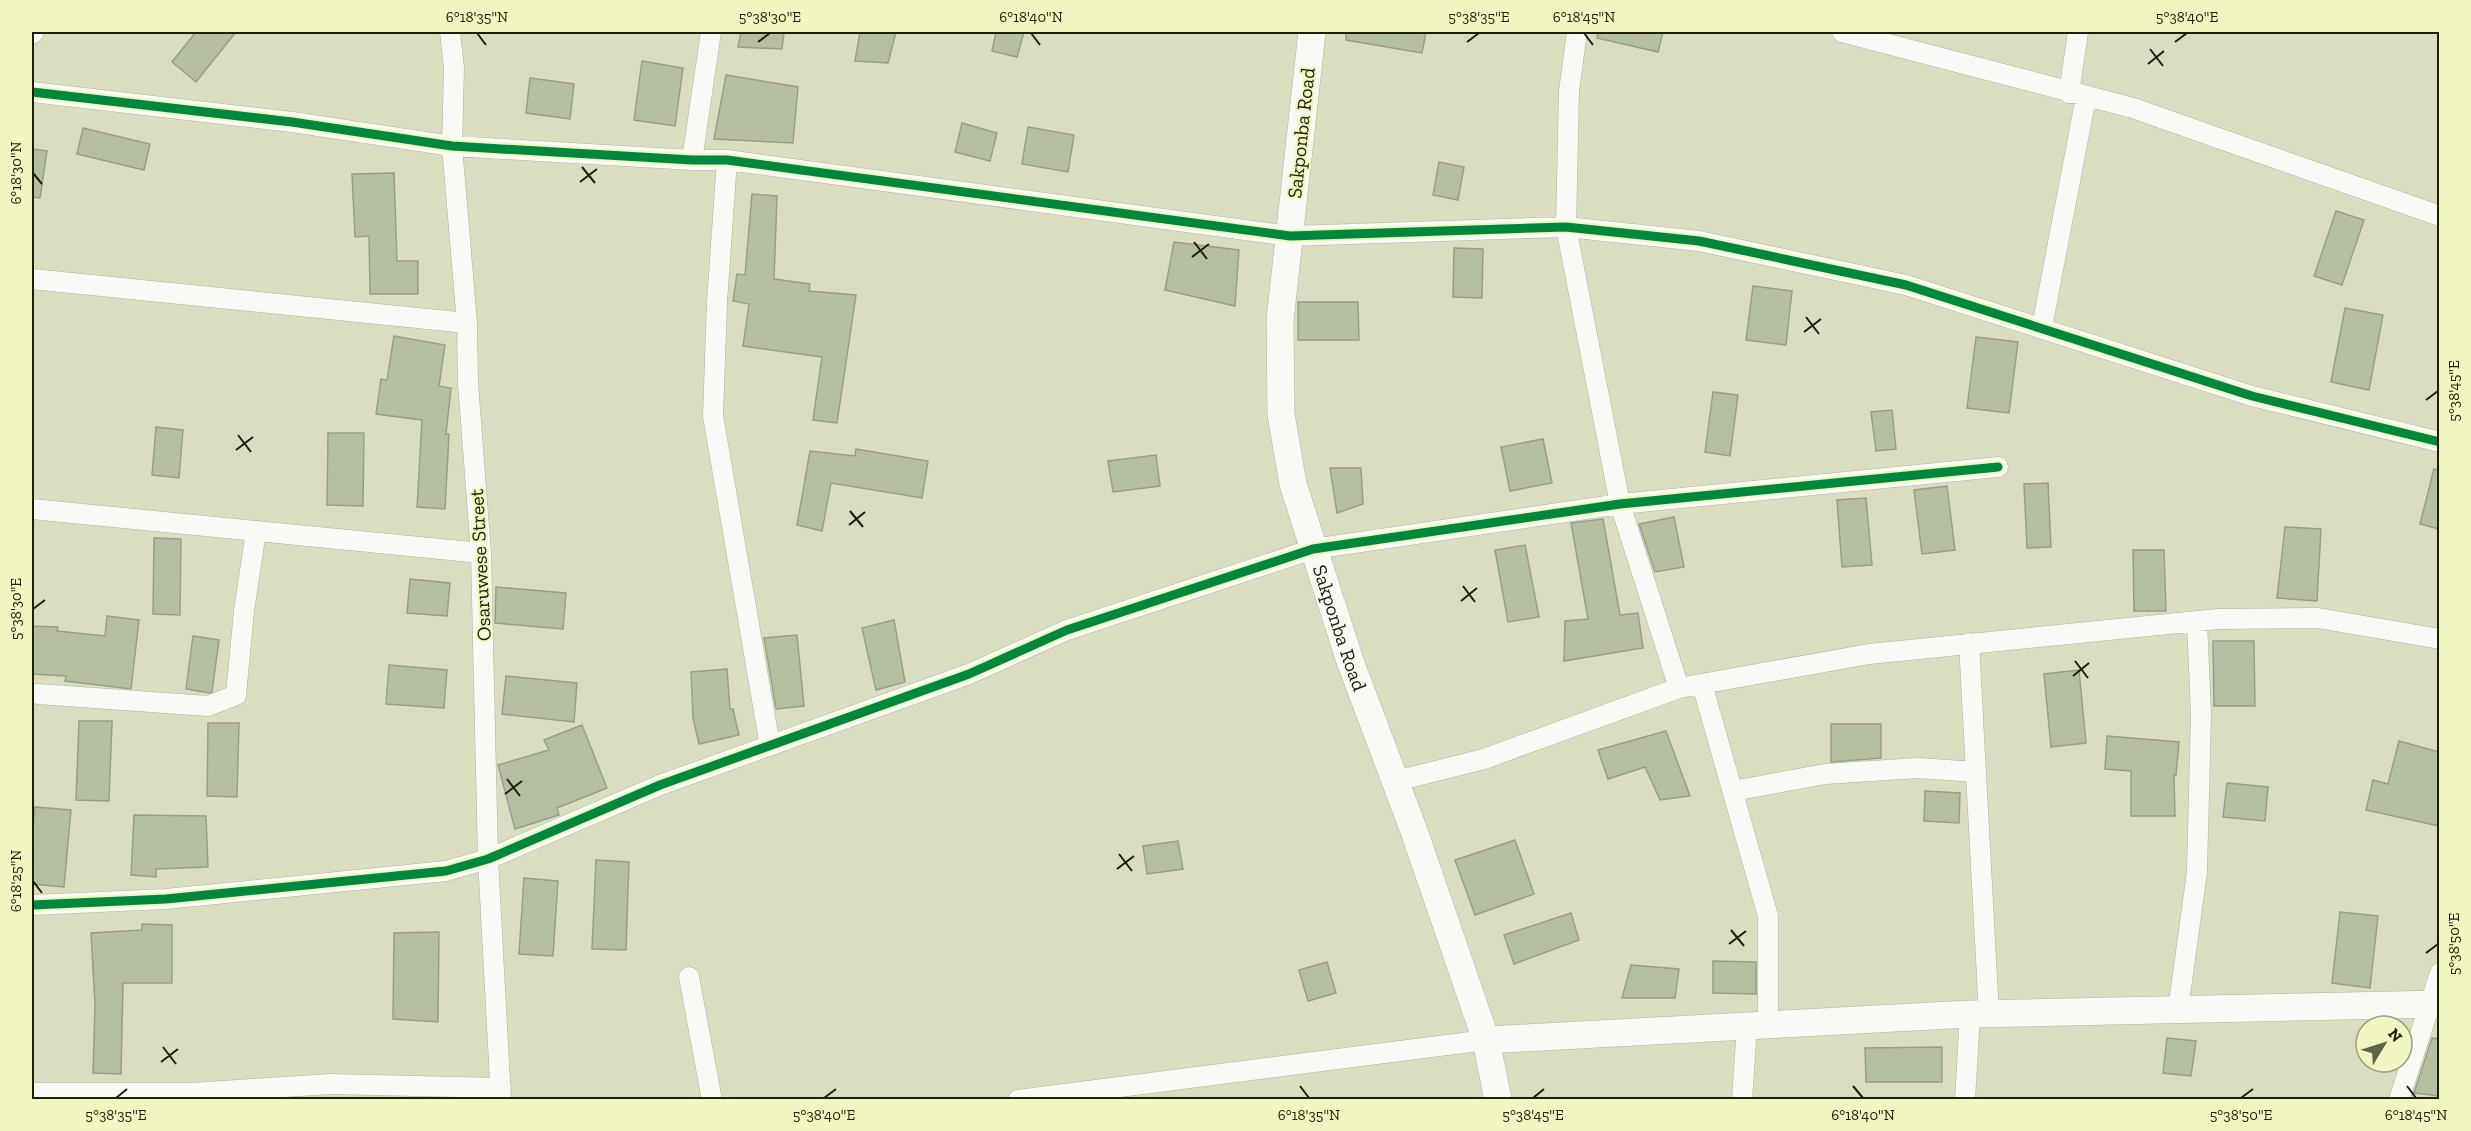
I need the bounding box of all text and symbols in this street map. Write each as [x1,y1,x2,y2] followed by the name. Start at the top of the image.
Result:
[446,8,508,26] text: 6°18'35"N
[739,8,801,26] text: 5°38'30"E
[999,8,1063,26] text: 6°18'40"N
[1448,8,1510,26] text: 5°38'35"E
[1553,8,1615,26] text: 6°18'45"N
[2156,8,2218,26] text: 5°38'40"E
[1282,66,1320,200] street label: Sakponba Road
[7,141,25,205] text: 6°18'30"N
[2445,360,2463,422] text: 5°38'45"E
[464,488,496,642] street label: Osaruwese Street
[1308,562,1372,694] street label: Sakponba Road
[7,578,25,640] text: 5°38'30"E
[7,850,25,912] text: 6°18'25"N
[2445,913,2463,975] text: 5°38'50"E
[2354,1014,2414,1074] north arrow
[2384,1024,2407,1046] text: N
[85,1106,147,1124] text: 5°38'35"E
[793,1106,855,1124] text: 5°38'40"E
[1278,1106,1340,1124] text: 6°18'35"N
[1502,1106,1564,1124] text: 5°38'45"E
[1831,1106,1895,1124] text: 6°18'40"N
[2210,1106,2272,1124] text: 5°38'50"E
[2385,1106,2447,1124] text: 6°18'45"N

